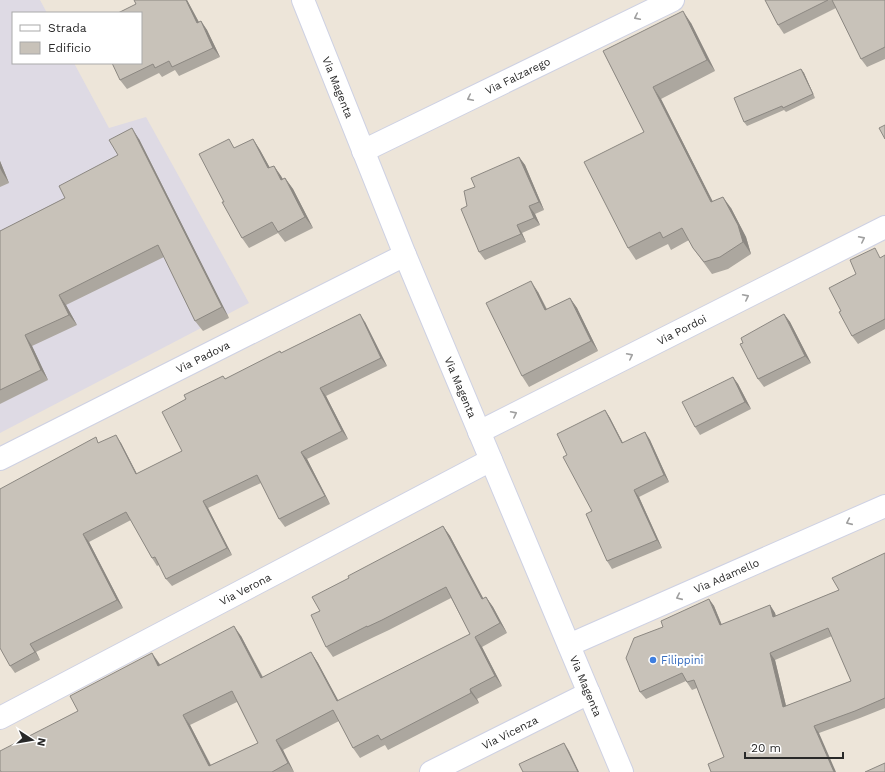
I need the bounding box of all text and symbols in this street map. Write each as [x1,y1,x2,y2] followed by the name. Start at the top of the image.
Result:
[12,12,142,64] legend
[634,12,642,20] one-way arrow
[48,21,87,35] text: Strada
[48,41,91,55] text: Edificio
[483,54,552,97] street label: Via Falzarego
[320,55,356,120] street label: Via Magenta
[467,93,475,101] one-way arrow
[858,236,866,244] one-way arrow
[742,294,749,302] one-way arrow
[655,312,709,348] street label: Via Pordoi
[174,338,232,376] street label: Via Padova
[626,353,633,361] one-way arrow
[442,355,479,420] street label: Via Magenta
[510,411,517,419] one-way arrow
[846,517,854,525] one-way arrow
[692,556,761,596] street label: Via Adamello
[217,570,273,608] street label: Via Verona
[676,592,683,600] one-way arrow
[567,653,604,719] street label: Via Magenta
[661,654,703,667] place label: Filippini
[648,655,658,665] marker: Filippini
[480,713,540,752] street label: Via Vicenza
[12,720,52,760] north arrow
[745,734,843,760] scale bar
[34,737,48,747] text: N
[751,741,781,755] text: 20 m

